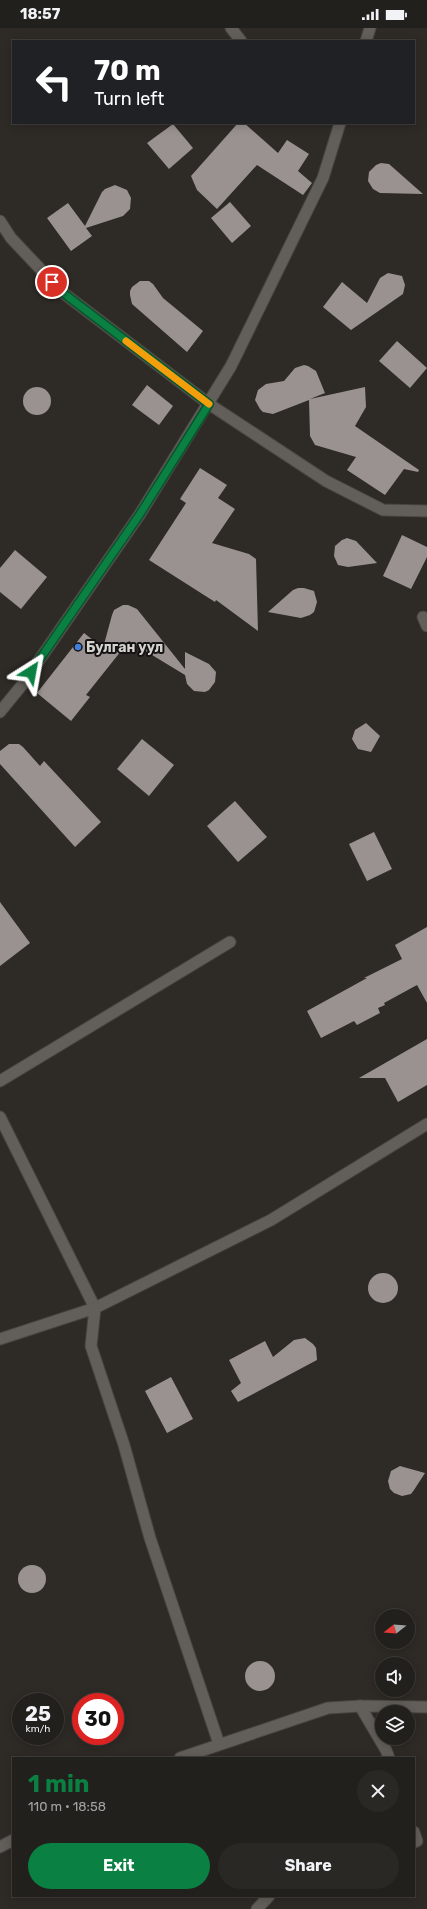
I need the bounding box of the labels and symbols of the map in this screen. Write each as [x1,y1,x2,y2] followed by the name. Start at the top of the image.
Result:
[35,265,69,299] pin
[86,639,163,656] place label: Булган уул
[73,642,83,652] marker: Булган уул
[10,651,52,693] position arrow
[375,1609,415,1649] north arrow
[72,1693,124,1745] speed limit sign: 30

